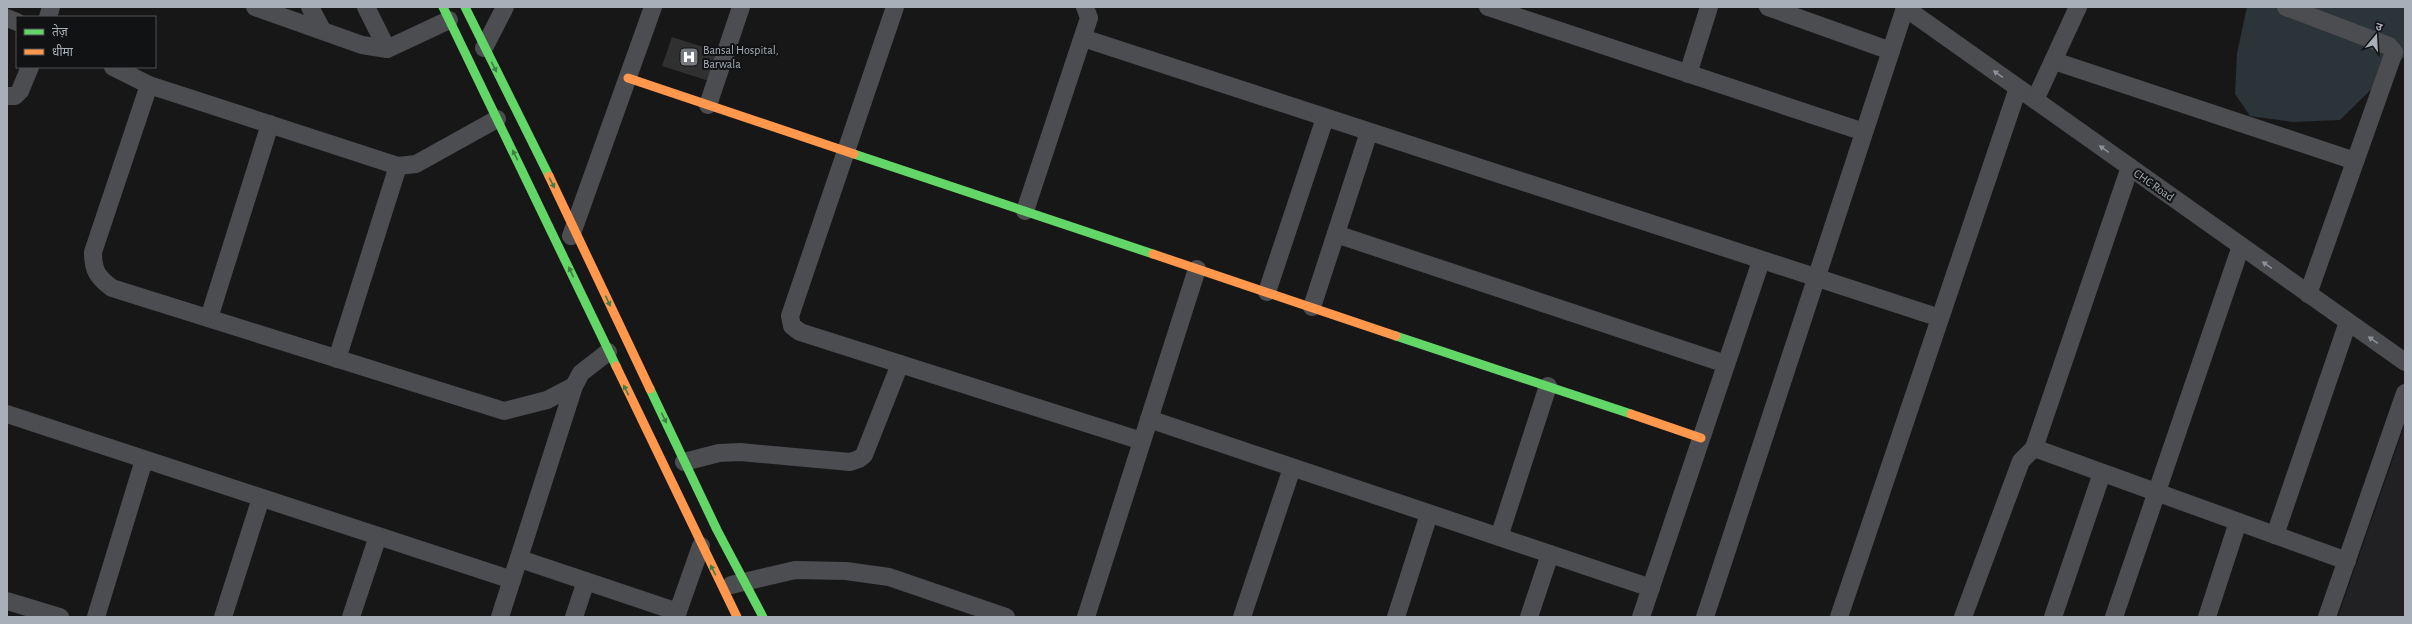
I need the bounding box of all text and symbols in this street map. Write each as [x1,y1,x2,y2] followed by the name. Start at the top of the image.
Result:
[16,16,156,68] legend
[2356,16,2396,56] north arrow
[2374,21,2384,33] text: उ
[52,24,69,38] text: तेज़
[52,44,74,58] text: धीमा
[703,44,779,70] place label: Bansal Hospital, Barwala
[678,46,700,68] hospital icon: Bansal Hospital, Barwala
[491,61,497,73] one-way arrow
[1993,70,2003,78] one-way arrow
[2099,145,2109,153] one-way arrow
[512,149,518,160] one-way arrow
[2132,167,2176,203] street label: CHC Road
[549,178,555,189] one-way arrow
[2262,261,2272,269] one-way arrow
[568,266,574,278] one-way arrow
[605,295,611,306] one-way arrow
[2368,336,2378,344] one-way arrow
[623,384,629,395] one-way arrow
[661,413,667,424] one-way arrow
[710,564,716,576] one-way arrow

